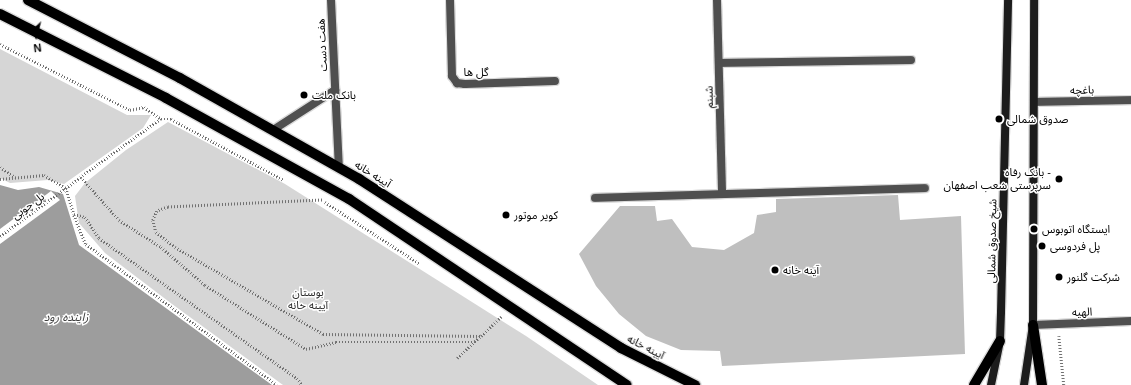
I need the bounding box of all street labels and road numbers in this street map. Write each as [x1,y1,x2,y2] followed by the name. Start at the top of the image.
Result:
[314,18,330,72] street label: هفت دست
[463,65,489,79] street label: گل ها
[1070,83,1094,97] street label: باغچه
[702,86,716,108] street label: شبنم
[352,158,394,190] street label: آیینه خانه
[9,190,47,222] street label: پل چوبی
[985,199,999,283] street label: شیخ صدوق شمالی
[1072,305,1092,319] street label: الهیه
[625,332,667,362] street label: آیینه خانه

